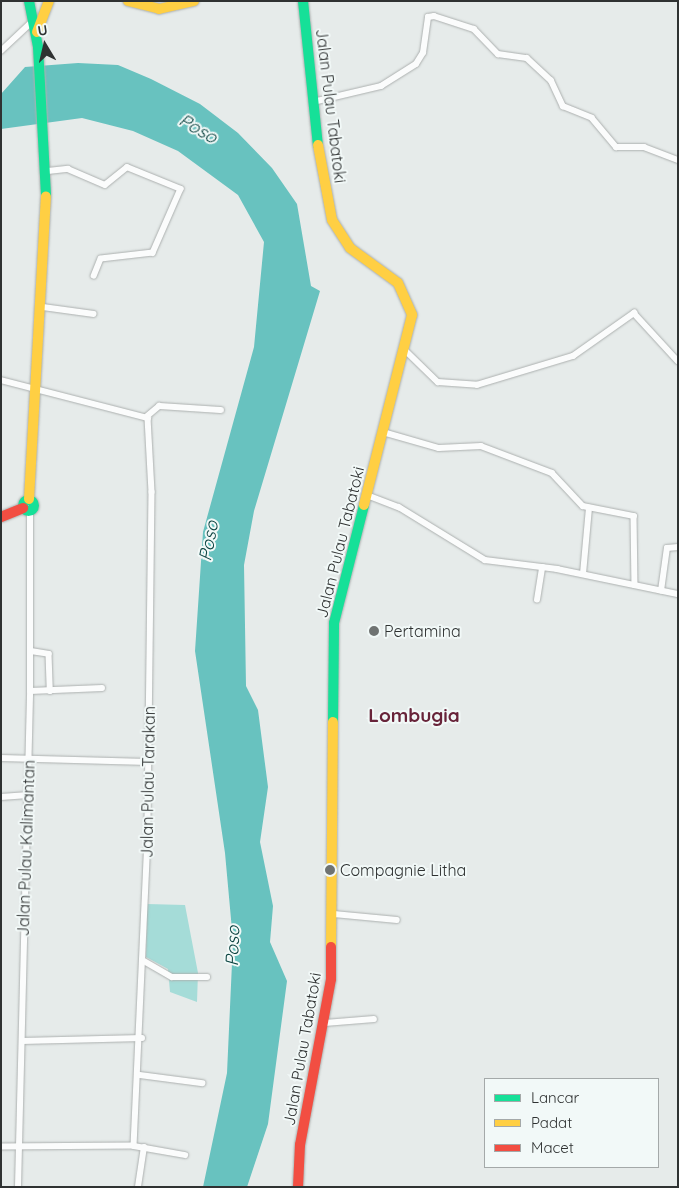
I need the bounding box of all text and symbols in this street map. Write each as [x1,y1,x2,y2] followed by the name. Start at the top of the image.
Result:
[20,20,70,70] north arrow
[36,21,49,40] text: U
[312,28,350,184] street label: Jalan Pulau Tabatoki
[175,109,221,149] water label: Poso
[312,464,368,620] street label: Jalan Pulau Tabatoki
[195,519,223,563] water label: Poso
[384,621,461,641] place label: Pertamina
[368,625,380,637] marker: Pertamina
[368,705,460,727] district label: Lombugia
[137,706,159,858] street label: Jalan Pulau Tarakan
[13,759,39,937] street label: Jalan Pulau Kalimantan
[340,860,466,880] place label: Compagnie Litha
[324,864,336,876] marker: Compagnie Litha
[221,925,245,967] water label: Poso
[279,971,325,1127] street label: Jalan Pulau Tabatoki
[484,1078,659,1168] legend
[531,1088,579,1107] text: Lancar
[531,1113,572,1132] text: Padat
[531,1138,574,1157] text: Macet

